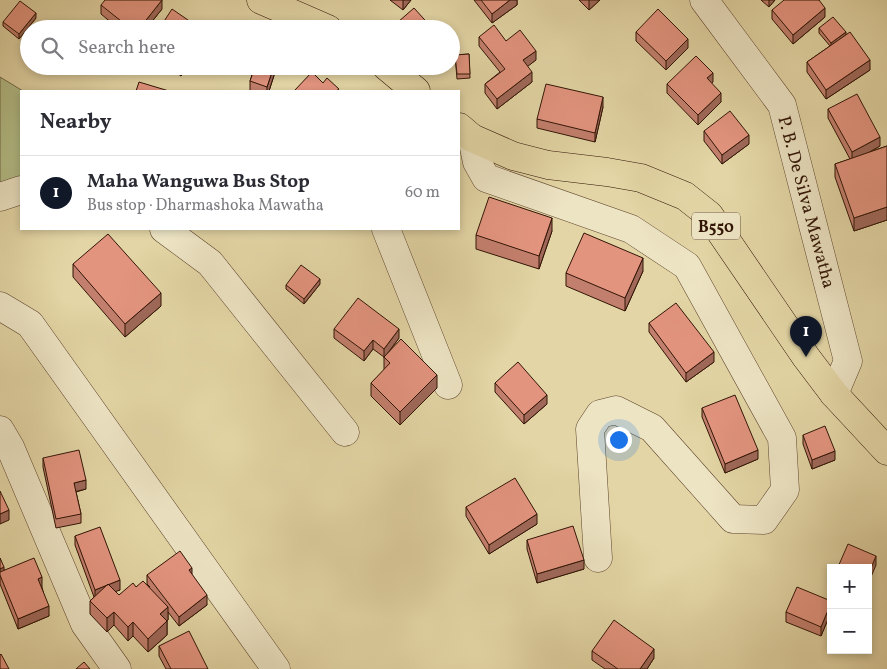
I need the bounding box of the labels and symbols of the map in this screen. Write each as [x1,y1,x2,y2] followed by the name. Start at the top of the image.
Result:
[771,113,841,291] street label: P. B. De Silva Mawatha
[692,212,740,240] road number: B550
[790,316,822,357] pin: 1
[606,427,632,453] your location

